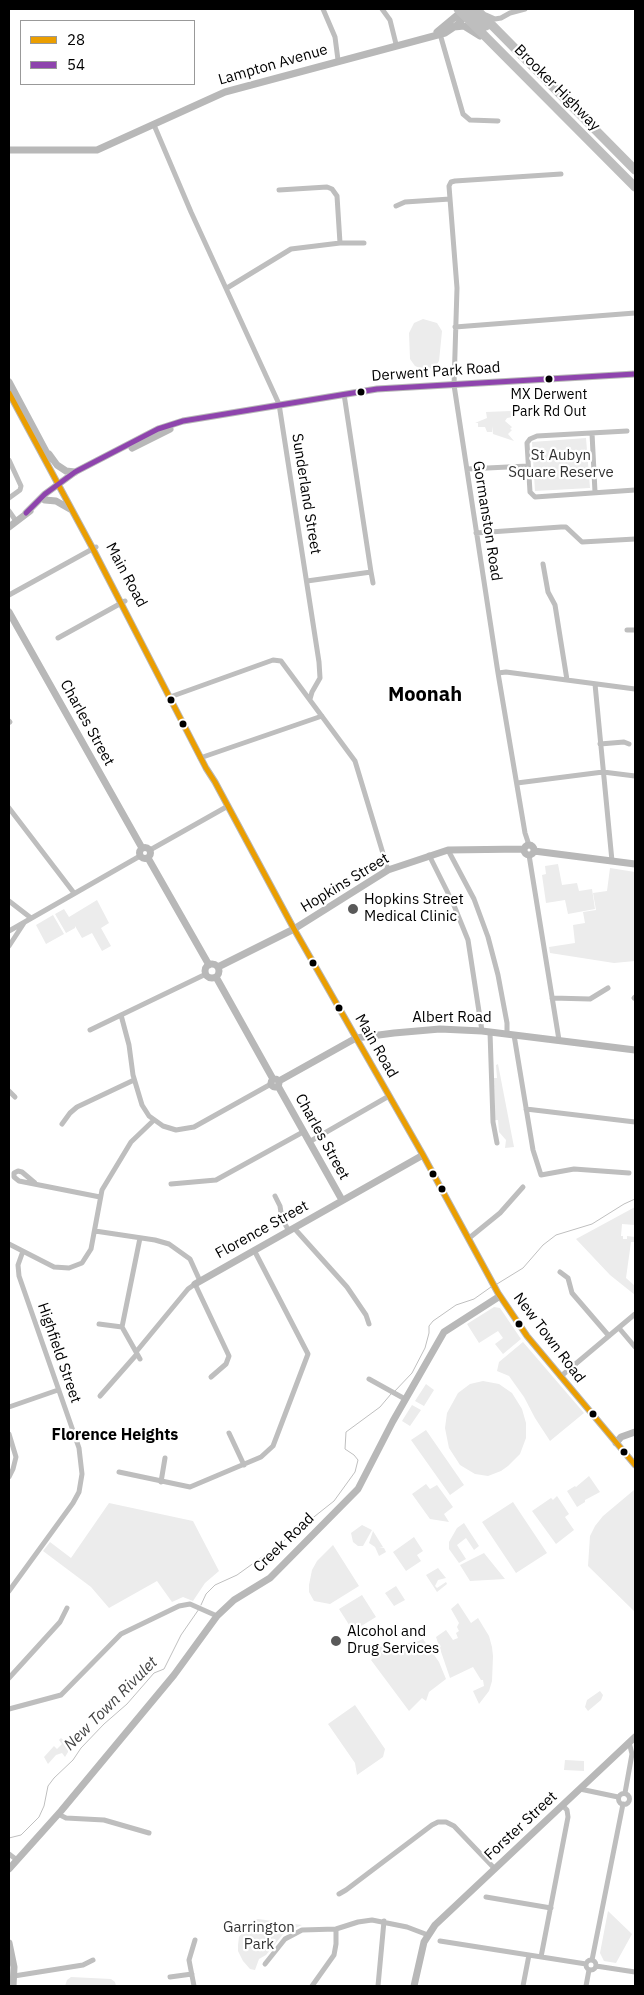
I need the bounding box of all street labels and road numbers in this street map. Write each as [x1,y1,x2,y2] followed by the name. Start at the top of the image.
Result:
[216,41,330,89] street label: Lampton Avenue
[510,41,604,135] street label: Brooker Highway
[371,359,501,385] street label: Derwent Park Road
[288,432,324,556] street label: Sunderland Street
[469,460,505,582] street label: Gormanston Road
[102,540,150,610] street label: Main Road
[56,677,118,769] street label: Charles Street
[298,850,392,916] street label: Hopkins Street
[412,1009,492,1027] street label: Albert Road
[351,1011,401,1081] street label: Main Road
[291,1091,353,1183] street label: Charles Street
[212,1197,312,1263] street label: Florence Street
[509,1290,589,1386] street label: New Town Road
[33,1300,85,1406] street label: Highfield Street
[250,1510,318,1576] street label: Creek Road
[481,1788,561,1864] street label: Forster Street

